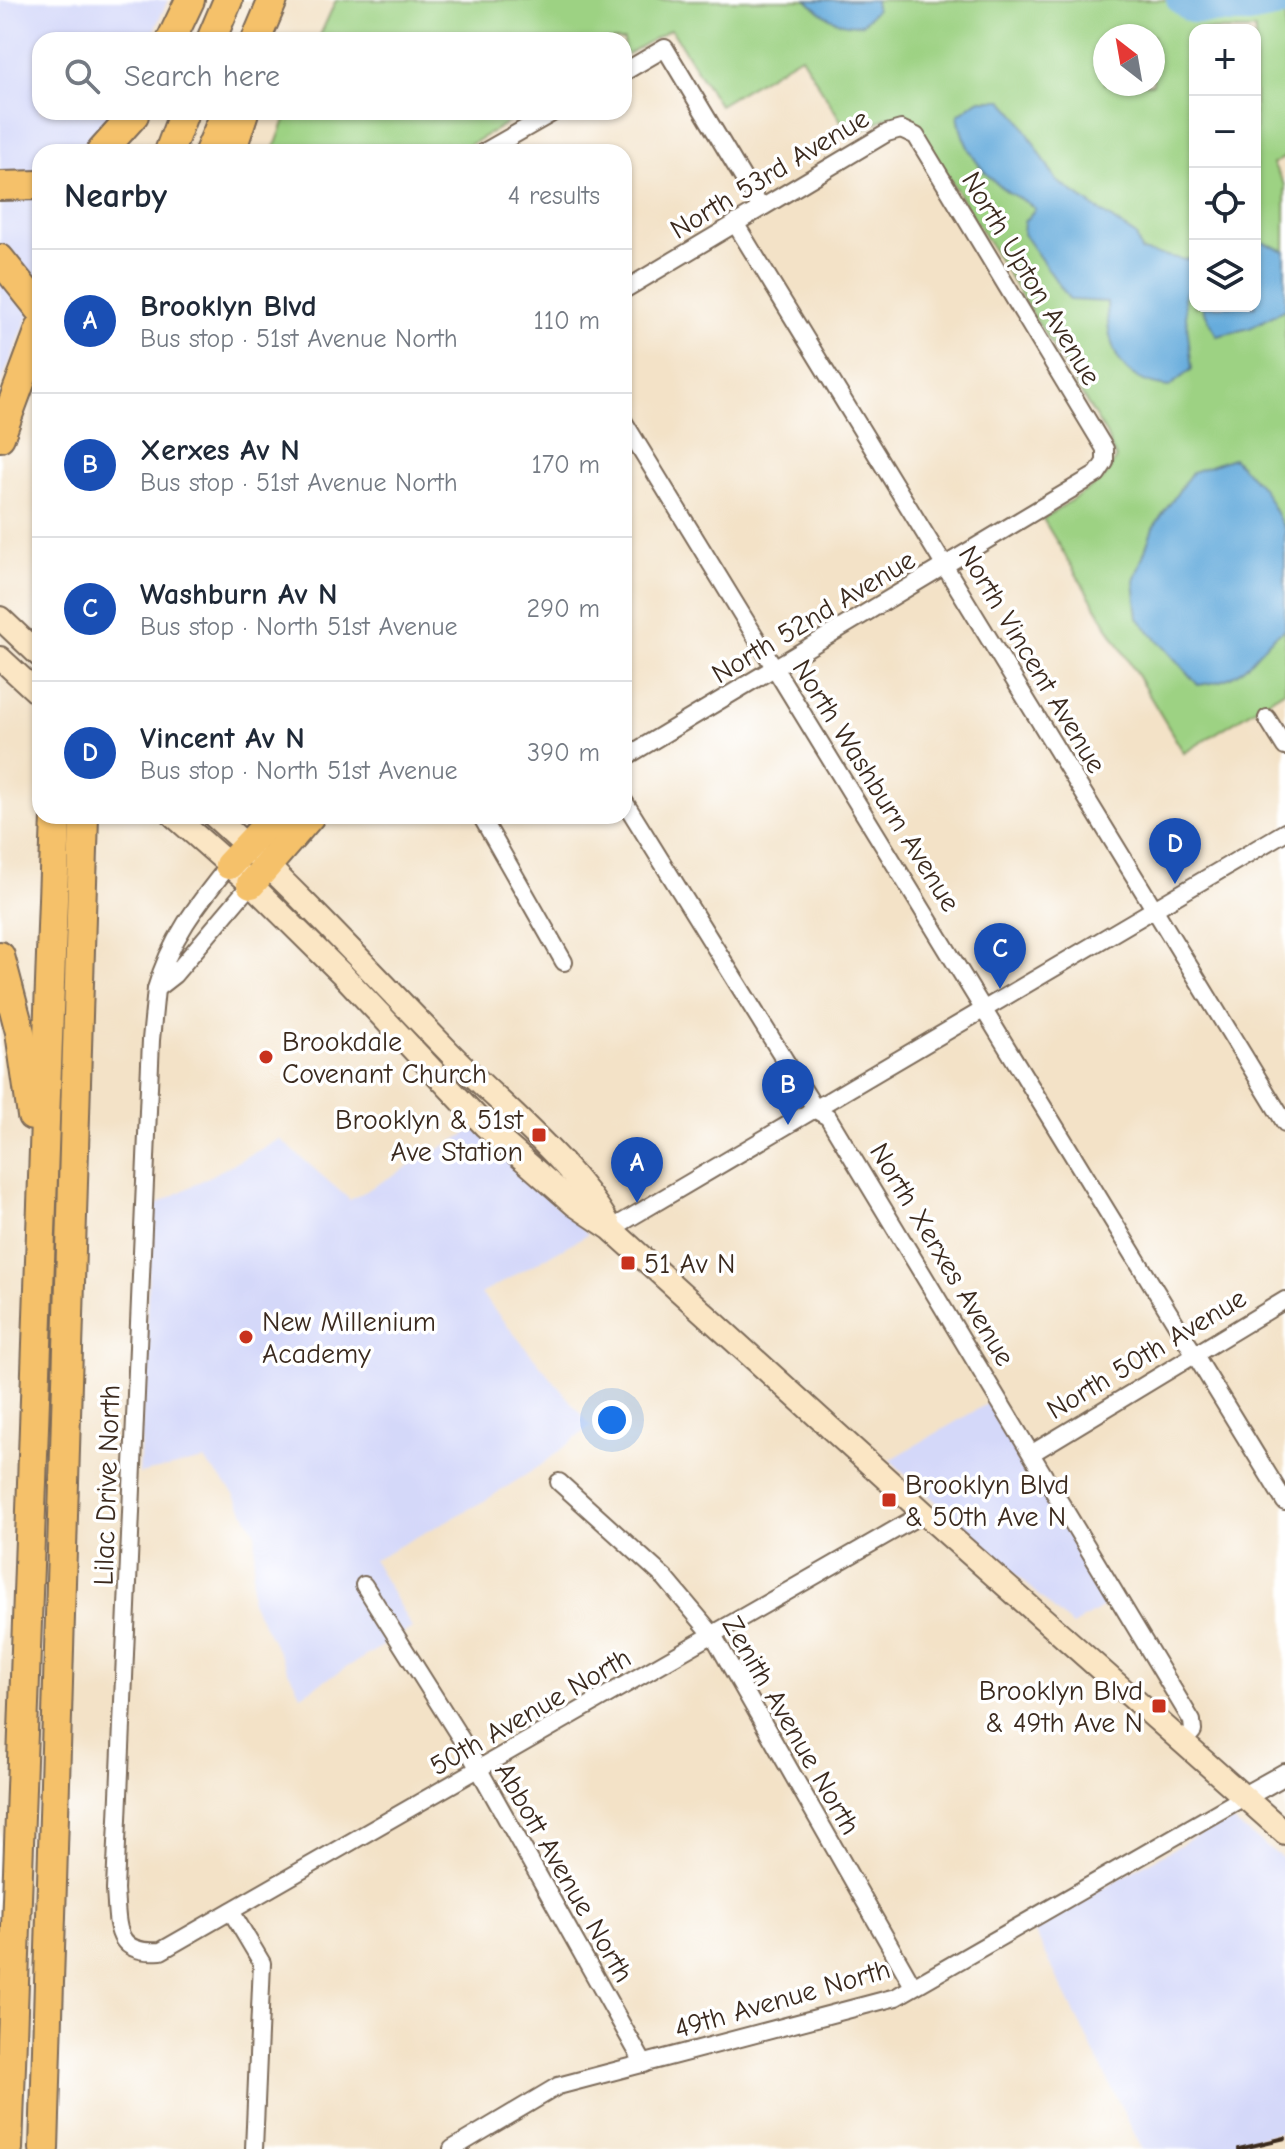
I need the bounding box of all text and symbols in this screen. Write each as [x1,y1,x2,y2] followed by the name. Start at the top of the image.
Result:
[1093,24,1165,96] north arrow
[1189,24,1261,312] map controls
[1189,24,1261,96] button: +
[32,32,632,120] search box
[60,54,104,98] icon: search
[124,59,280,94] text: Search here
[1189,96,1261,168] button: −
[665,102,875,246] street label: North 53rd Avenue
[955,166,1107,391] street label: North Upton Avenue
[1189,168,1261,240] button: locate
[64,176,167,216] text: Nearby
[508,181,600,211] text: 4 results
[1189,240,1261,312] button: layers
[140,289,317,324] text: Brooklyn Blvd
[83,306,97,336] text: A
[533,306,600,336] text: 110 m
[140,324,458,354] text: Bus stop · 51st Avenue North
[140,433,300,468] text: Xerxes Av N
[82,450,98,480] text: B
[531,450,600,480] text: 170 m
[140,468,458,498] text: Bus stop · 51st Avenue North
[952,540,1113,779] street label: North Vincent Avenue
[706,544,921,690] street label: North 52nd Avenue
[140,577,338,612] text: Washburn Av N
[82,594,98,624] text: C
[527,594,600,624] text: 290 m
[140,612,458,642] text: Bus stop · North 51st Avenue
[786,654,967,917] street label: North Washburn Avenue
[140,721,305,756] text: Vincent Av N
[82,738,98,768] text: D
[527,738,600,768] text: 390 m
[140,756,458,786] text: Bus stop · North 51st Avenue
[1149,818,1201,884] pin: D
[974,923,1026,989] pin: C
[282,1026,487,1090] place label: Brookdale Covenant Church
[257,1048,275,1066] marker: Brookdale Covenant Church
[762,1059,814,1125] pin: B
[335,1104,524,1168] place label: Brooklyn & 51st Ave Station
[530,1126,548,1144] marker: Brooklyn & 51st Ave Station
[611,1137,663,1203] pin: A
[863,1137,1021,1372] street label: North Xerxes Avenue
[644,1248,735,1280] place label: 51 Av N
[619,1254,637,1272] marker: 51 Av N
[1041,1282,1252,1426] street label: North 50th Avenue
[262,1306,436,1370] place label: New Millenium Academy
[237,1328,255,1346] marker: New Millenium Academy
[88,1384,126,1586] street label: Lilac Drive North
[592,1400,632,1440] your location
[905,1469,1069,1533] place label: Brooklyn Blvd & 50th Ave N
[880,1491,898,1509] marker: Brooklyn Blvd & 50th Ave N
[716,1611,867,1840] street label: Zenith Avenue North
[424,1641,637,1782] street label: 50th Avenue North
[979,1675,1143,1739] place label: Brooklyn Blvd & 49th Ave N
[1150,1697,1168,1715] marker: Brooklyn Blvd & 49th Ave N
[488,1757,640,1988] street label: Abbott Avenue North
[671,1953,894,2045] street label: 49th Avenue North

